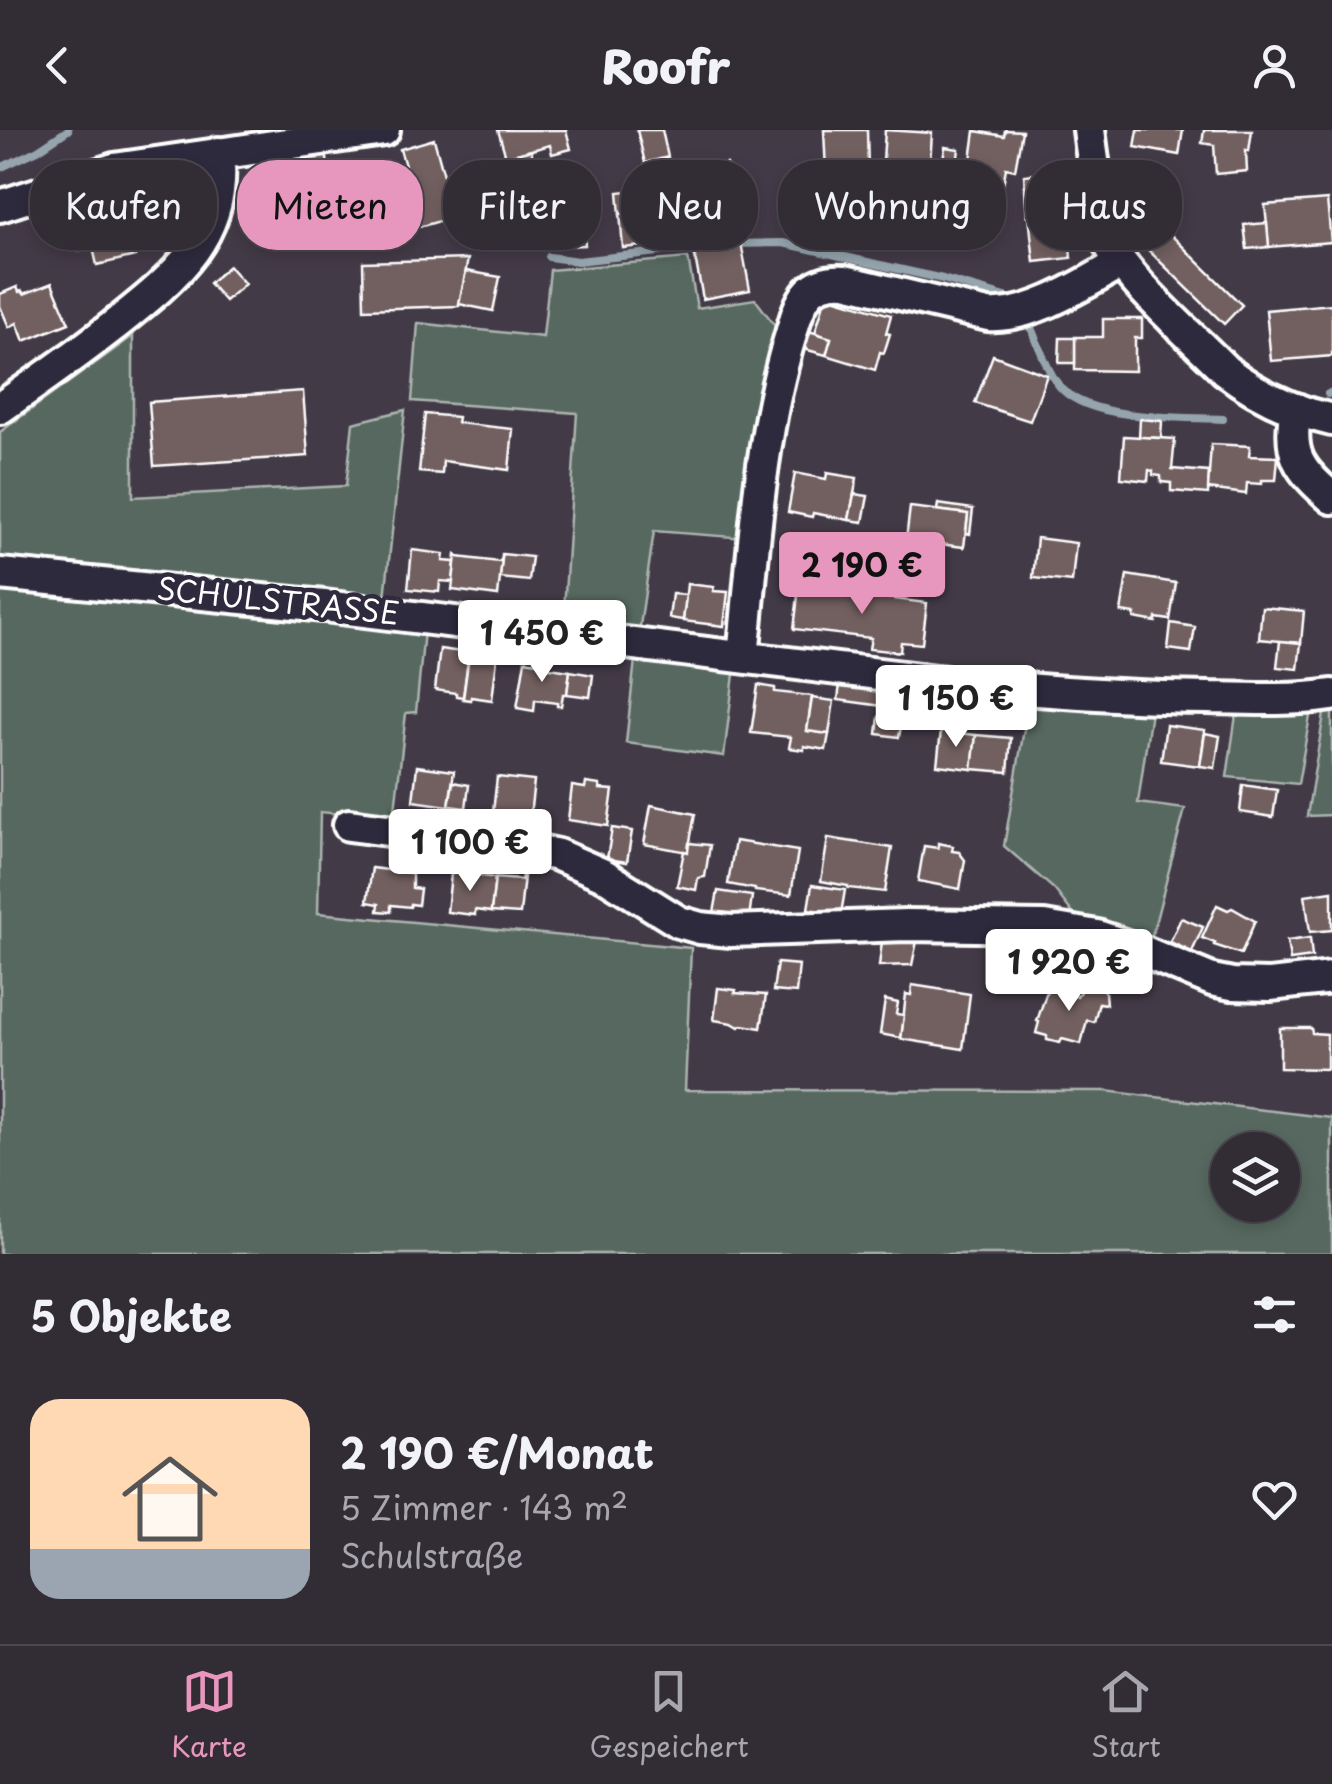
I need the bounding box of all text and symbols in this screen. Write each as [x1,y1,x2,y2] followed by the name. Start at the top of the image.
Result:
[602,31,730,99] text: Roofr
[30,38,85,93] icon: back
[1247,38,1302,93] icon: person
[30,160,217,250] chip: Kaufen
[237,160,423,250] chip: Mieten
[443,160,601,250] chip: Filter
[621,160,758,250] chip: Neu
[778,160,1006,250] chip: Wohnung
[1026,160,1182,250] chip: Haus
[770,532,954,617] pin: 2 190 €
[801,540,923,588] text: 2 190 €
[155,564,402,635] street label: SCHULSTRASSE
[450,600,634,685] pin: 1 450 €
[480,608,604,656] text: 1 450 €
[864,665,1048,750] pin: 1 150 €
[898,673,1014,721] text: 1 150 €
[378,809,562,894] pin: 1 100 €
[411,817,529,865] text: 1 100 €
[977,929,1161,1014] pin: 1 920 €
[1008,937,1130,985] text: 1 920 €
[1210,1132,1300,1222] map controls
[1210,1132,1300,1222] button: layers
[30,1283,232,1346] text: 5 Objekte
[1247,1287,1302,1342] icon: filters
[340,1420,654,1483] text: 2 190 €/Monat
[110,1439,230,1559] icon: home
[1247,1472,1302,1527] icon: heart
[340,1483,628,1531] text: 5 Zimmer · 143 m²
[340,1531,523,1579] text: Schulstraße
[171,1664,247,1767] tab: Karte
[589,1664,749,1767] tab: Gespeichert
[1091,1664,1161,1767] tab: Start

